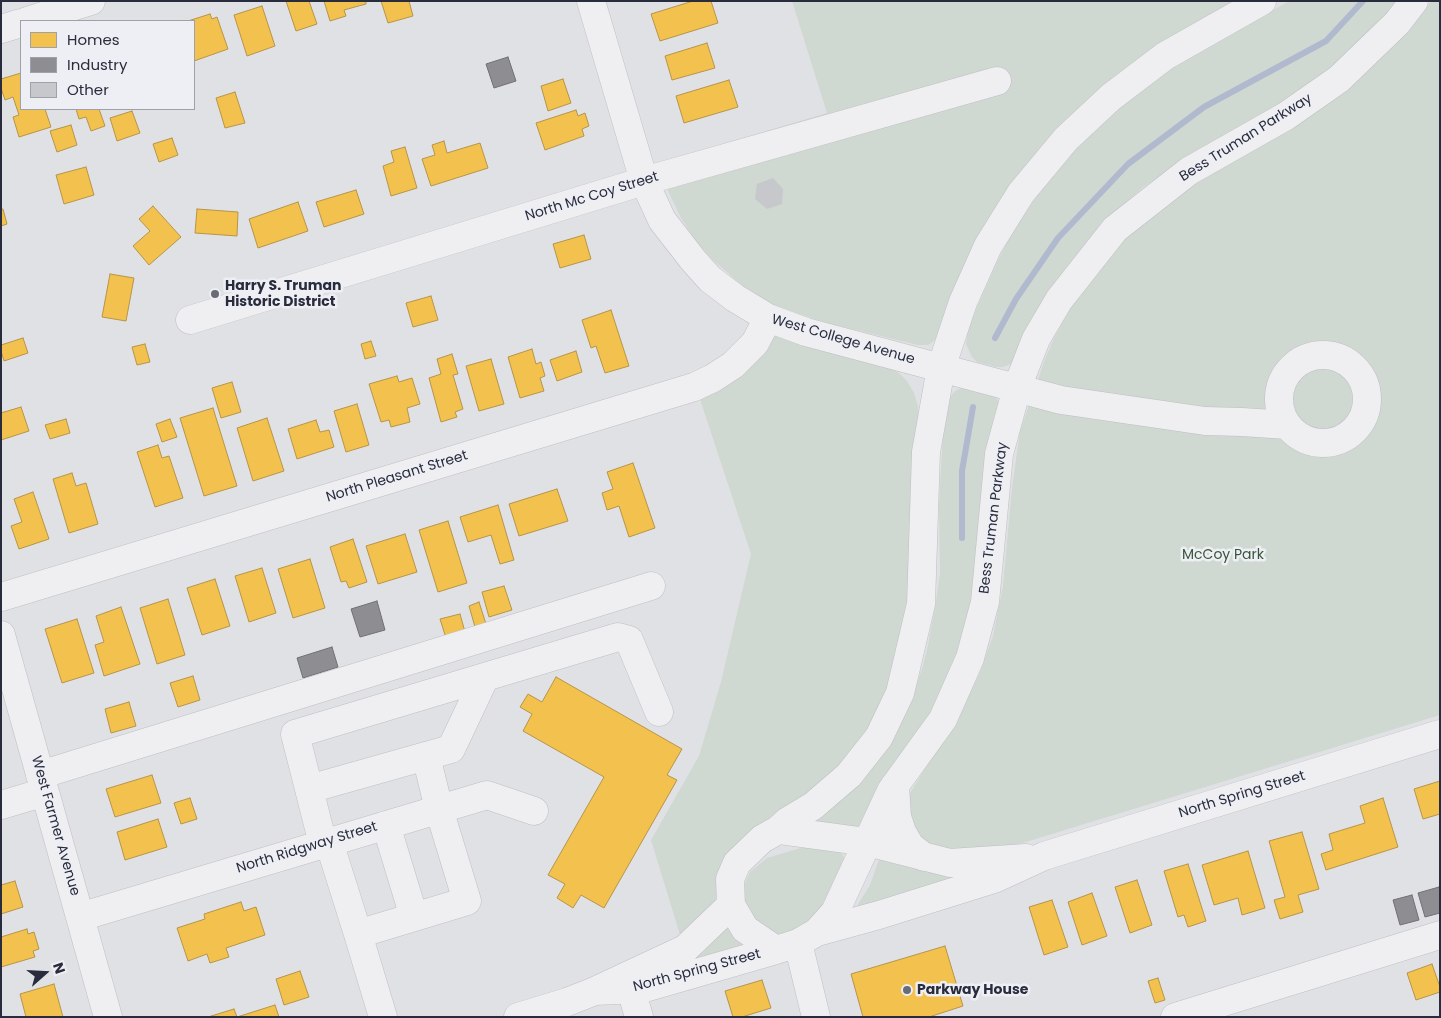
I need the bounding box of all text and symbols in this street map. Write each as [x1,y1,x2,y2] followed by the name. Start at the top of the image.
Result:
[20,20,195,110] legend
[67,29,120,50] text: Homes
[67,54,127,75] text: Industry
[67,79,109,100] text: Other
[1177,90,1315,186] street label: Bess Truman Parkway
[523,169,661,225] street label: North Mc Coy Street
[225,278,342,310] place label: Harry S. Truman Historic District
[209,288,221,300] marker: Harry S. Truman Historic District
[769,311,917,369] street label: West College Avenue
[976,441,1012,595] street label: Bess Truman Parkway
[324,447,470,507] street label: North Pleasant Street
[1182,547,1264,563] park label: McCoy Park
[27,754,83,898] street label: West Farmer Avenue
[1177,768,1307,822] street label: North Spring Street
[235,819,379,877] street label: North Ridgway Street
[631,946,763,996] street label: North Spring Street
[20,948,70,998] north arrow
[48,960,70,976] text: N
[917,982,1028,998] place label: Parkway House
[901,984,913,996] marker: Parkway House

